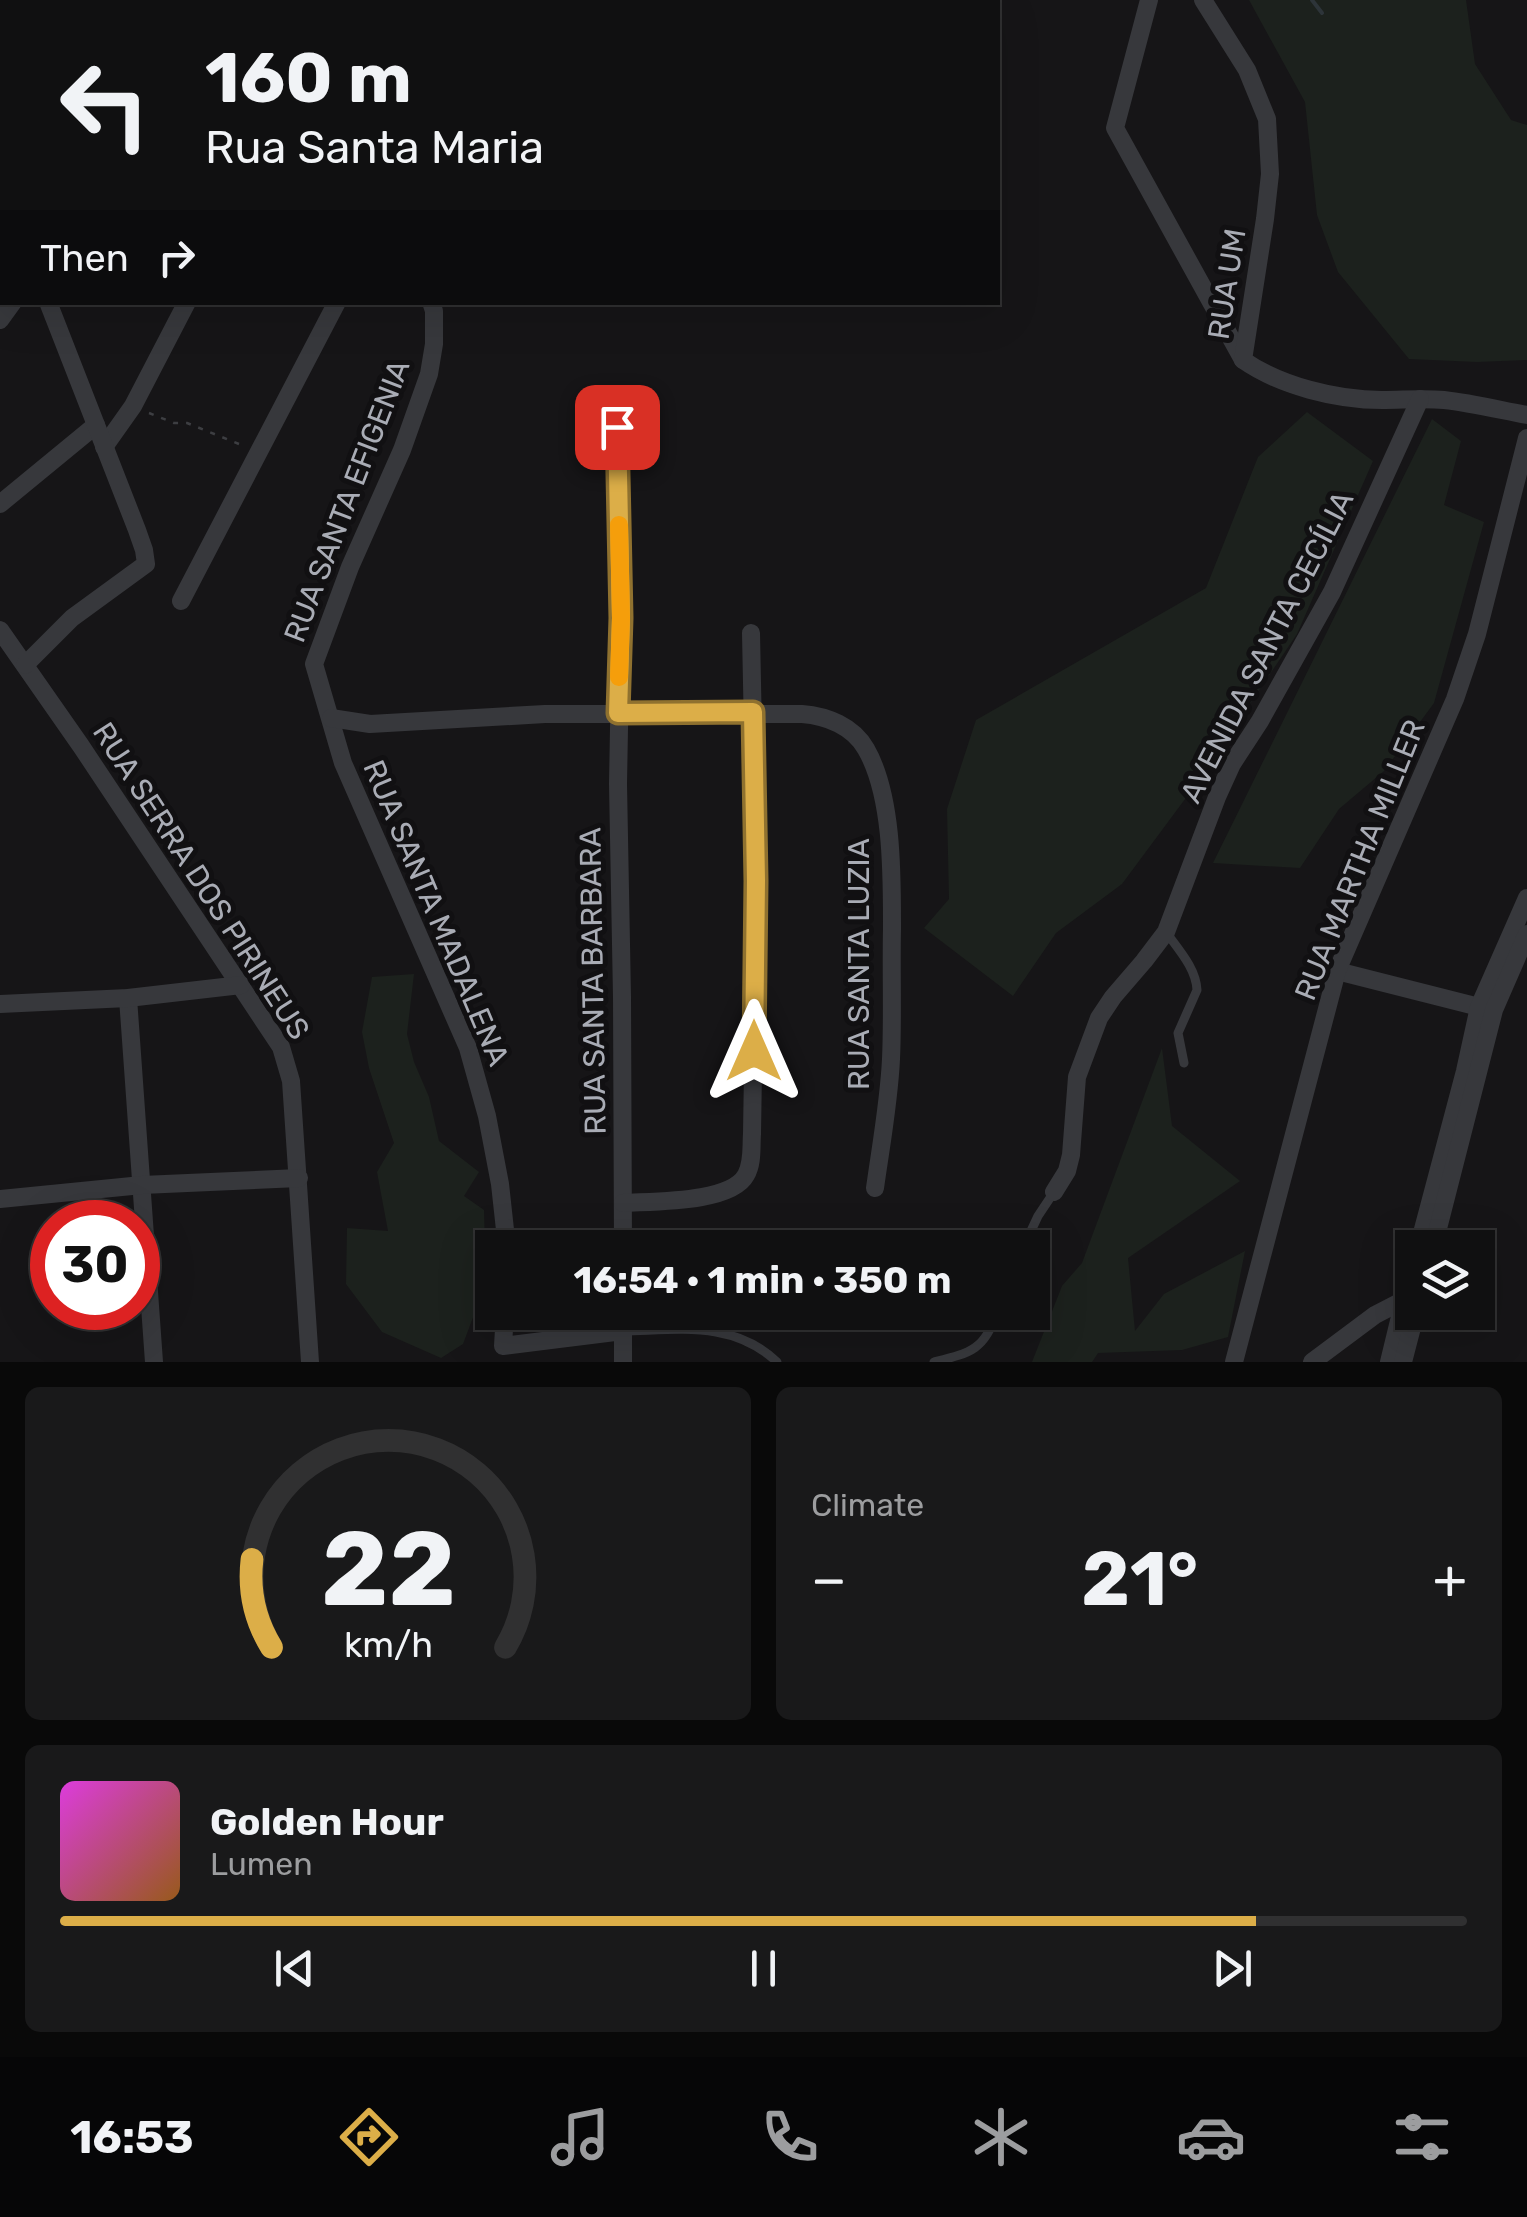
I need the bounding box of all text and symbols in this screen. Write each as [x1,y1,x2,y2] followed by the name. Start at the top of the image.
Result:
[205,37,412,120] text: 160 m
[40,40,170,170] icon: left
[205,121,544,174] text: Rua Santa Maria
[1200,226,1254,342] street label: RUA UM
[149,230,204,285] icon: right
[40,235,129,281] text: Then
[276,355,418,647] street label: RUA SANTA EFIGENIA
[575,385,660,470] pin
[590,400,645,455] icon: arrive
[1173,485,1361,809] street label: AVENIDA SANTA CECÍLIA
[1287,714,1433,1006] street label: RUA MARTHA MILLER
[85,716,317,1046] street label: RUA SERRA DOS PIRINEUS
[355,755,517,1071] street label: RUA SANTA MADALENA
[572,827,614,1135] street label: RUA SANTA BARBARA
[841,838,877,1090] street label: RUA SANTA LUZIA
[702,999,806,1103] position arrow
[30,1200,160,1330] speed limit sign: 30
[1395,1230,1495,1330] map controls
[1395,1230,1495,1330] button: layers
[573,1257,952,1303] text: 16:54 · 1 min · 350 m
[811,1486,924,1524] text: Climate
[320,1508,456,1631] text: 22
[1081,1535,1198,1624] text: 21°
[811,1547,847,1612] text: −
[1433,1547,1467,1612] text: +
[343,1624,433,1666] text: km/h
[210,1799,444,1845] text: Golden Hour
[210,1845,313,1883] text: Lumen
[267,1941,322,1996] icon: previous
[736,1941,791,1996] icon: pause
[1205,1941,1260,1996] icon: next
[334,2102,404,2172] icon: directions
[545,2102,615,2172] icon: music
[755,2102,825,2172] icon: phone
[966,2102,1036,2172] icon: climate
[1176,2102,1246,2172] icon: car
[1387,2102,1457,2172] icon: filters
[70,2111,194,2164] text: 16:53

